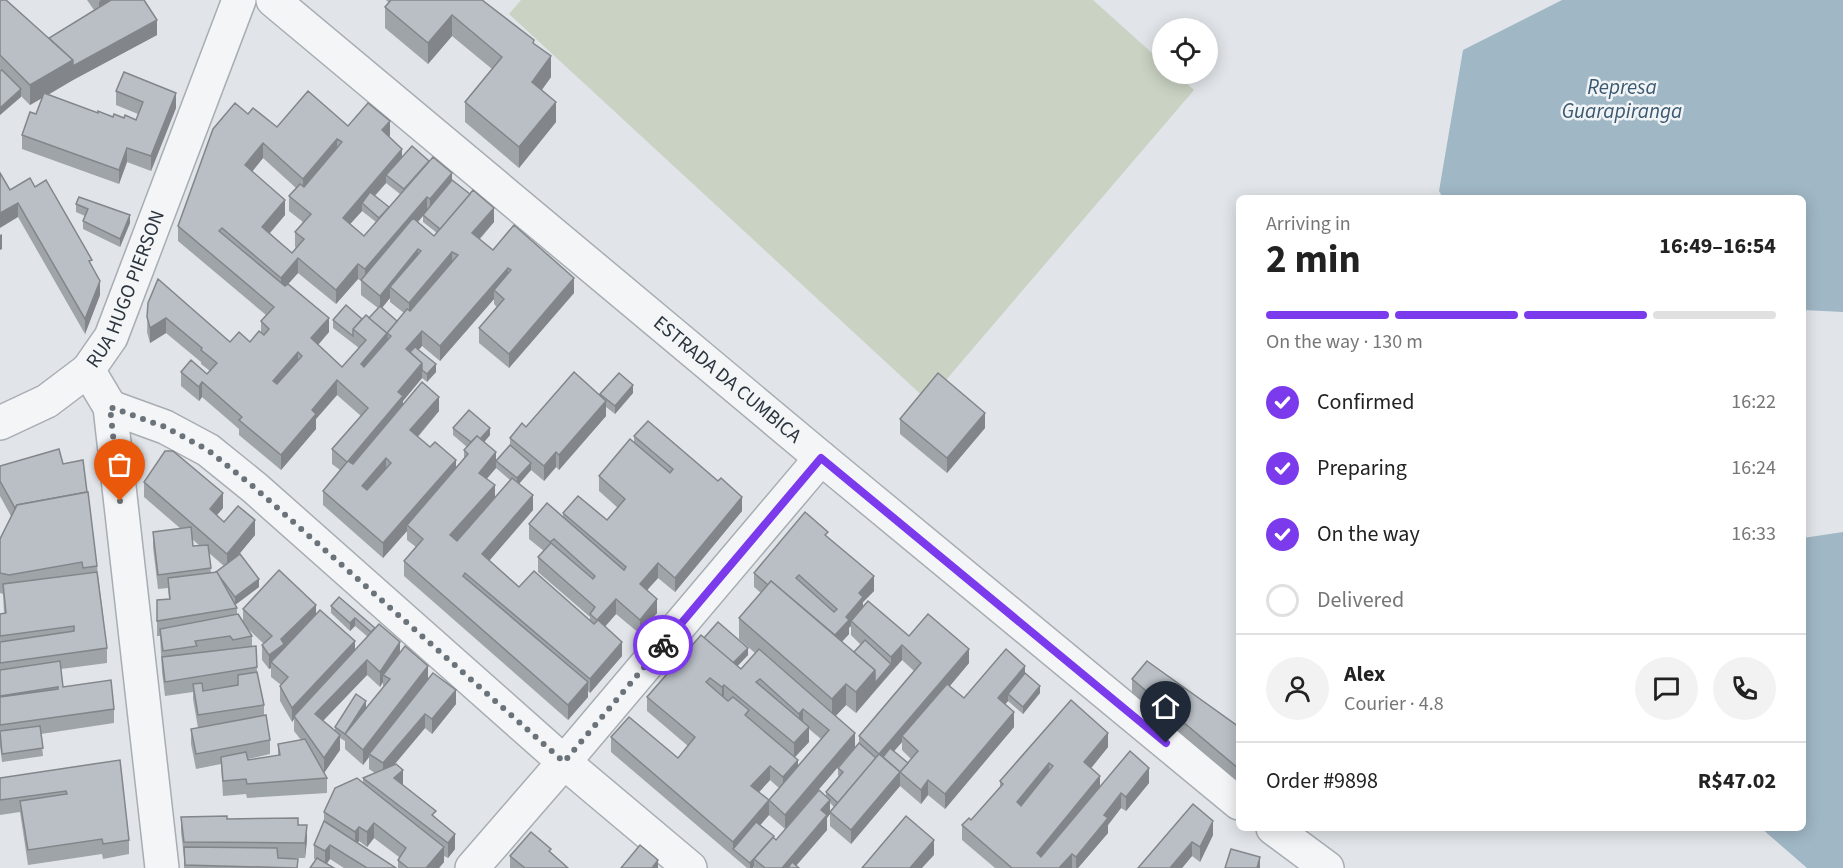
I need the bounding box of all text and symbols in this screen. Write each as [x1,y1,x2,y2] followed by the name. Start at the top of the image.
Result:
[1152,18,1218,84] map controls
[1152,18,1218,84] button: locate
[1562,72,1682,126] water label: Represa Guarapiranga
[80,206,172,374] street label: RUA HUGO PIERSON
[1266,210,1351,238] text: Arriving in
[1659,230,1776,262] text: 16:49–16:54
[1266,232,1361,288] text: 2 min
[647,309,808,450] street label: ESTRADA DA CUMBICA
[1266,328,1423,356] text: On the way · 130 m
[1266,386,1299,419] icon: check
[1317,386,1414,418] text: Confirmed
[1731,388,1776,416] text: 16:22
[94,439,145,501] pin
[103,448,136,481] icon: bag
[1266,452,1299,485] icon: check
[1317,452,1407,484] text: Preparing
[1731,454,1776,482] text: 16:24
[1266,518,1299,551] icon: check
[1317,518,1420,550] text: On the way
[1731,520,1776,548] text: 16:33
[1317,584,1404,616] text: Delivered
[633,615,693,675] courier
[647,629,680,662] icon: bike
[1266,657,1329,720] button: person
[1635,657,1698,720] button: chat
[1713,657,1776,720] button: phone
[1344,658,1385,690] text: Alex
[1140,681,1191,743] pin
[1149,690,1182,723] icon: home
[1344,690,1444,718] text: Courier · 4.8
[1266,765,1378,797] text: Order #9898
[1698,765,1776,797] text: R$47.02

